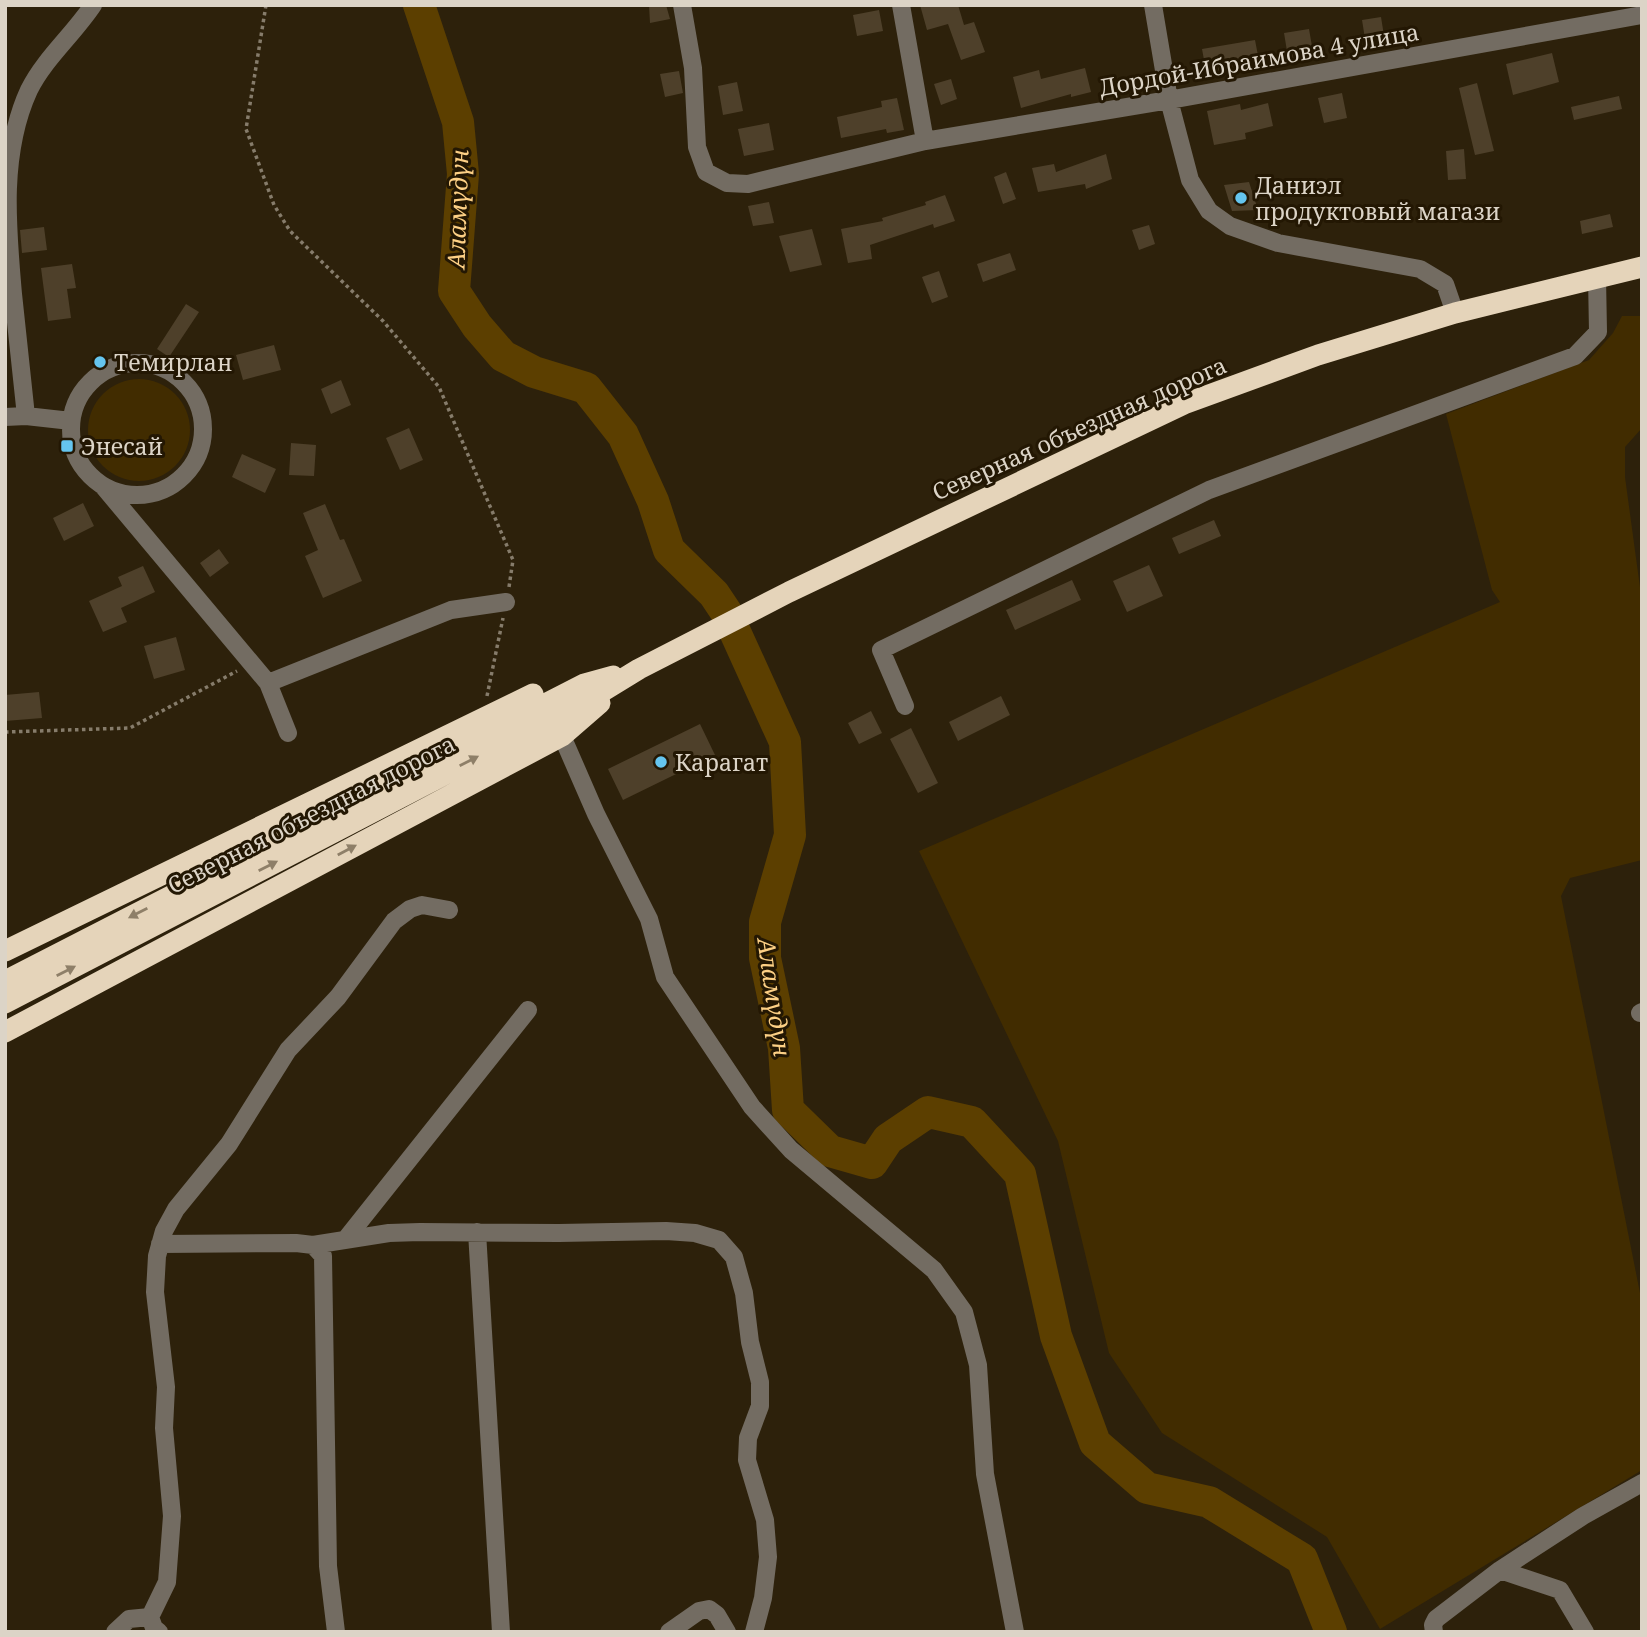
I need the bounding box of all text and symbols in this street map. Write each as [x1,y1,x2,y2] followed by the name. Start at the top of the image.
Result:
[1097,15,1421,103] street label: Дордой-Ибраимова 4 улица
[438,149,476,271] water label: Аламүдүн
[1255,169,1500,227] place label: Даниэл продуктовый магази
[1233,190,1249,206] marker: Даниэл продуктовый магази
[114,346,232,378] place label: Темирлан
[927,348,1231,508] street label: Северная объездная дорога
[92,354,108,370] marker: Темирлан
[81,430,163,462] place label: Энесай
[59,438,75,454] marker: Энесай
[162,727,460,901] street label: Северная объездная дорога
[675,746,768,778] place label: Карагат
[653,754,669,770] marker: Карагат
[460,756,480,768] one-way arrow
[337,845,357,857] one-way arrow
[258,861,278,872] one-way arrow
[128,907,148,918] one-way arrow
[750,934,800,1058] water label: Аламүдүн
[56,966,76,977] one-way arrow

